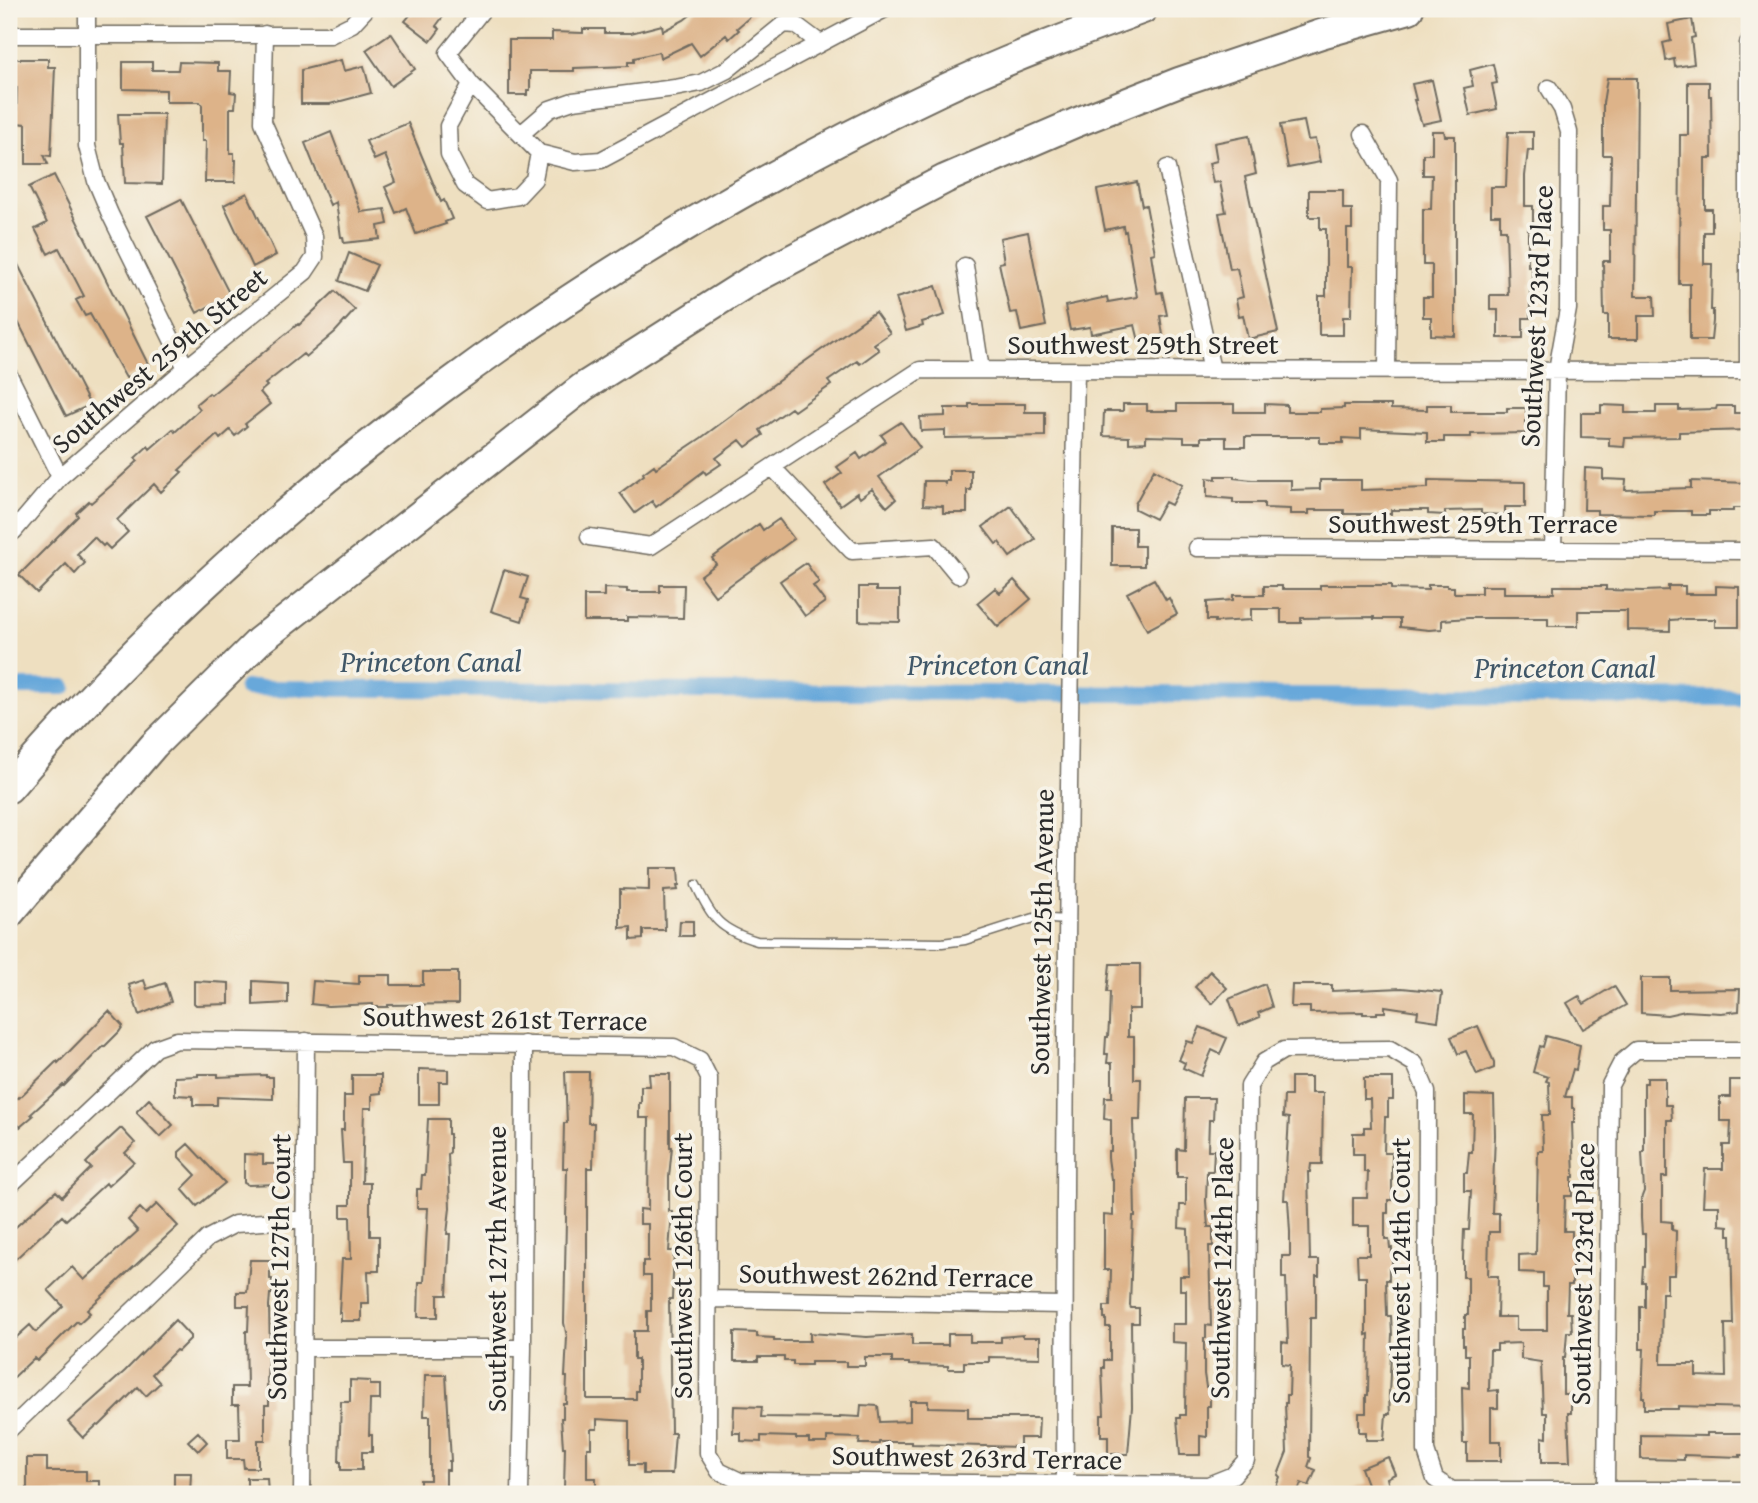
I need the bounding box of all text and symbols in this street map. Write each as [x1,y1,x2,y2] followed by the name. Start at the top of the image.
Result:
[1508,184,1563,448] street label: Southwest 123rd Place
[42,257,276,463] street label: Southwest 259th Street
[1007,323,1279,364] street label: Southwest 259th Street
[1328,502,1618,543] street label: Southwest 259th Terrace
[339,639,522,683] water label: Princeton Canal
[906,642,1089,686] water label: Princeton Canal
[1473,645,1656,689] water label: Princeton Canal
[1018,788,1063,1076] street label: Southwest 125th Avenue
[362,995,648,1040] street label: Southwest 261st Terrace
[475,1126,516,1412] street label: Southwest 127th Avenue
[255,1133,300,1401] street label: Southwest 127th Court
[661,1133,702,1399] street label: Southwest 126th Court
[1198,1137,1243,1399] street label: Southwest 124th Place
[1379,1138,1420,1404] street label: Southwest 124th Court
[1559,1142,1604,1406] street label: Southwest 123rd Place
[738,1251,1034,1298] street label: Southwest 262nd Terrace
[831,1433,1123,1480] street label: Southwest 263rd Terrace

